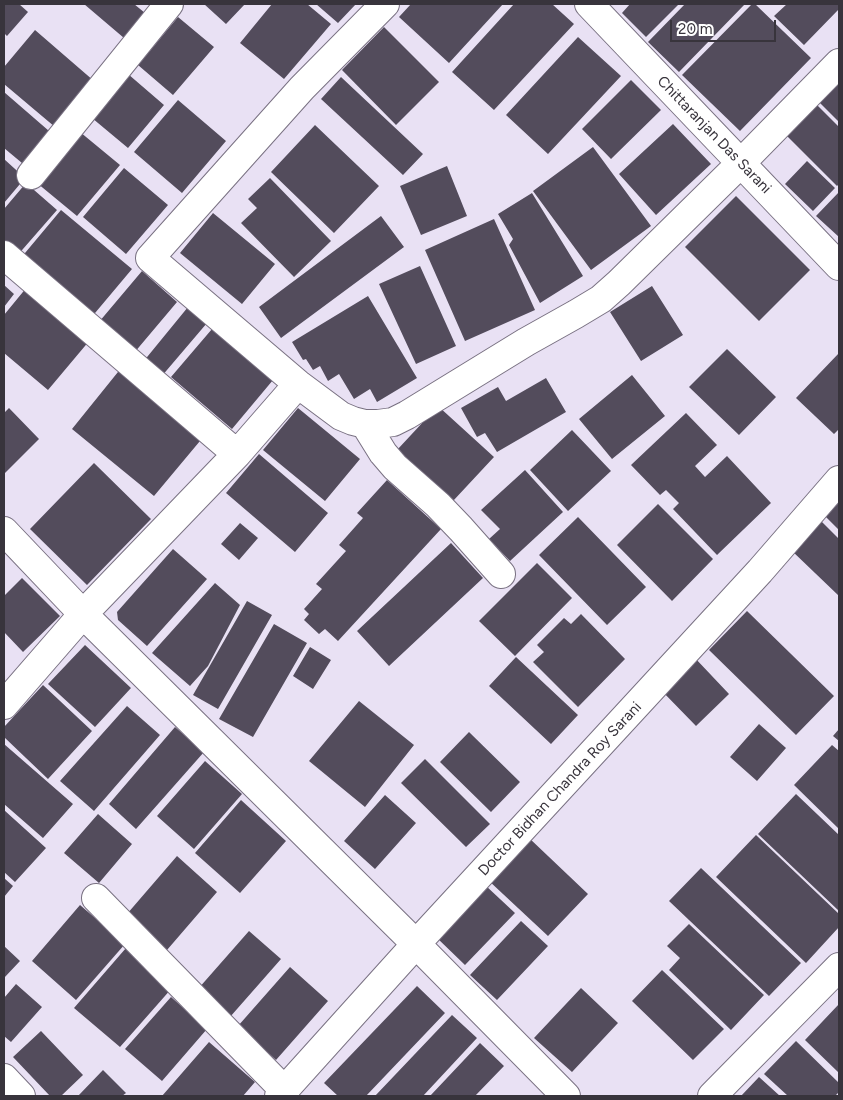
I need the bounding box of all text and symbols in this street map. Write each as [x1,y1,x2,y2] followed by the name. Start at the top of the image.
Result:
[673,10,779,42] scale bar
[678,20,712,38] text: 20 m
[653,72,775,198] street label: Chittaranjan Das Sarani
[475,698,645,880] street label: Doctor Bidhan Chandra Roy Sarani

